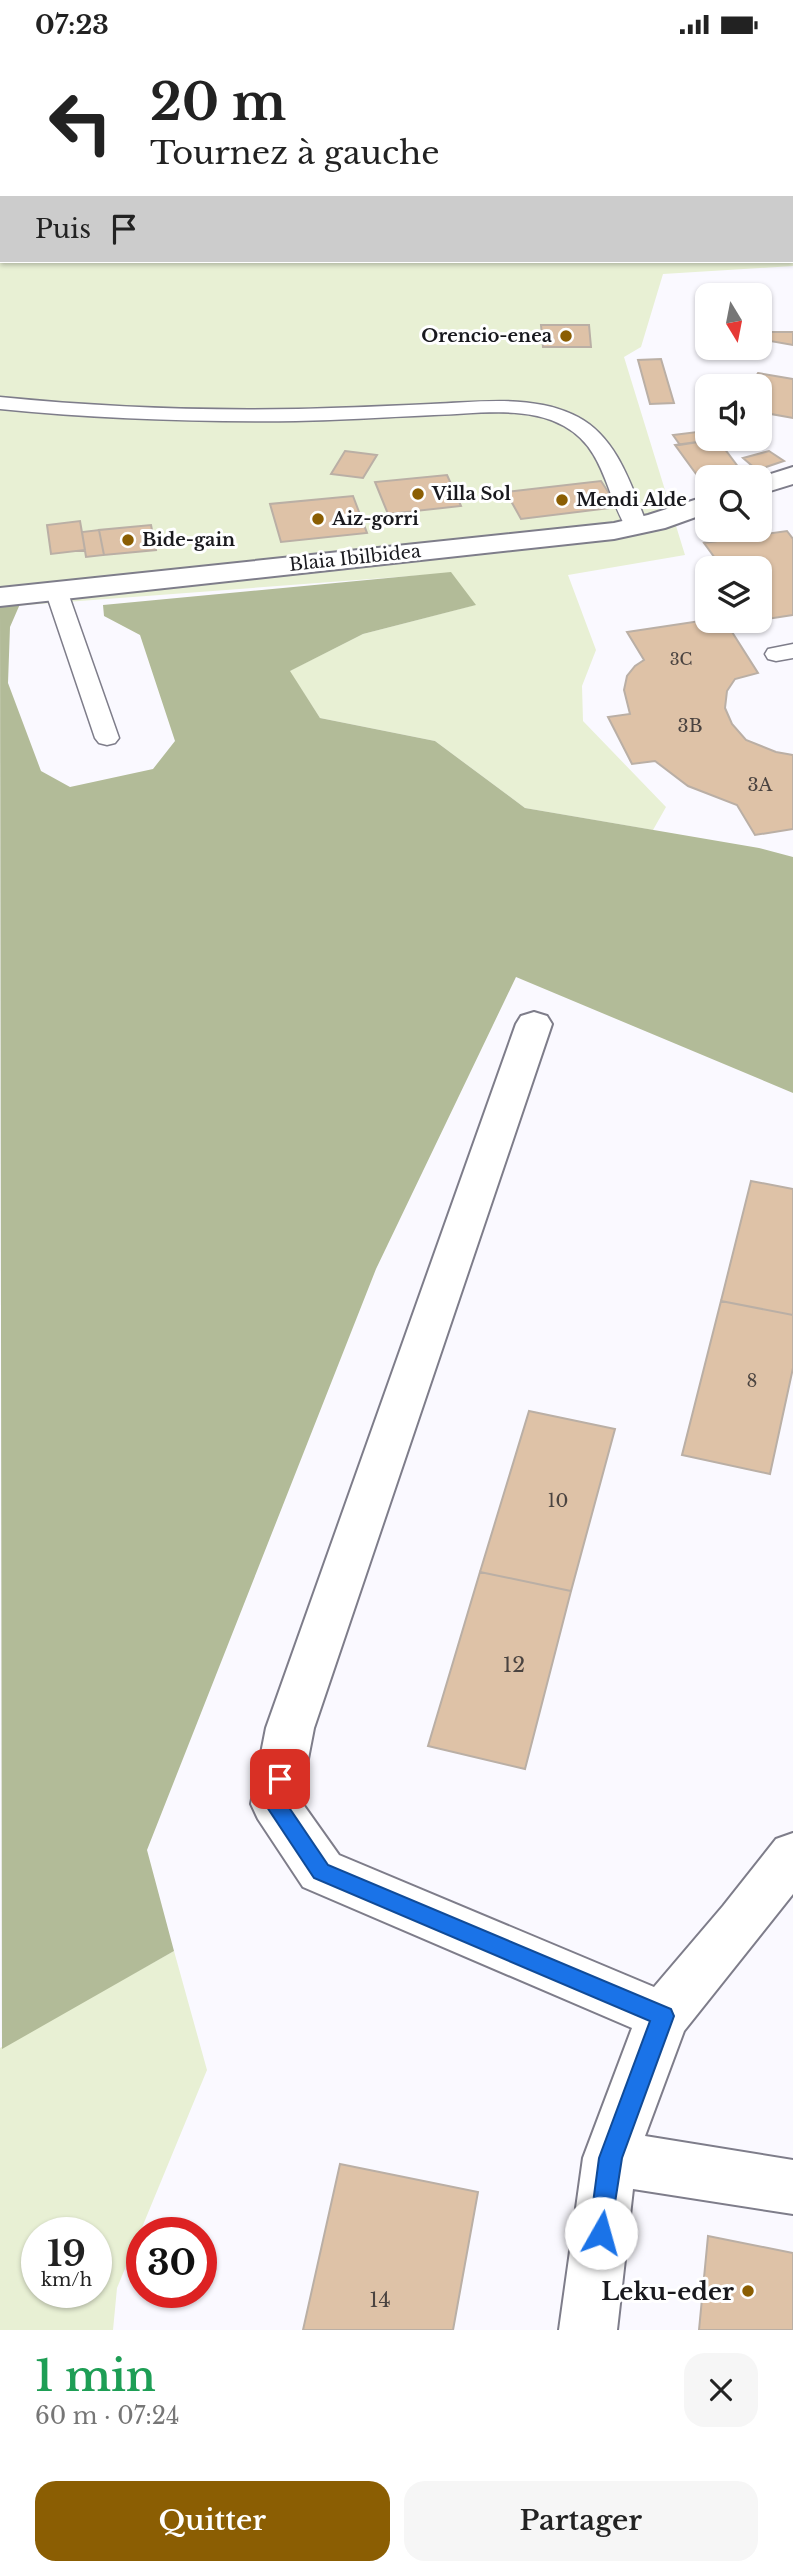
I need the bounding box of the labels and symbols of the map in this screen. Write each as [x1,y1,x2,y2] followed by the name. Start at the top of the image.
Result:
[695,283,772,361] north arrow
[421,325,553,347] place label: Orencio-enea
[558,328,574,344] marker: Orencio-enea
[431,483,511,505] place label: Villa Sol
[410,486,426,502] marker: Villa Sol
[576,489,687,511] place label: Mendi Alde
[554,492,570,508] marker: Mendi Alde
[331,508,419,530] place label: Aiz-gorri
[310,511,326,527] marker: Aiz-gorri
[142,529,235,551] place label: Bide-gain
[120,532,136,548] marker: Bide-gain
[288,540,422,576] street label: Blaia Ibilbidea
[670,649,692,669] house number: 3C
[678,715,702,737] house number: 3B
[748,774,774,796] house number: 3A
[747,1370,757,1392] house number: 8
[548,1490,568,1512] house number: 10
[503,1652,525,1678] house number: 12
[250,1749,310,1809] pin
[564,2196,638,2270] position arrow
[126,2217,217,2308] speed limit sign: 30
[601,2277,734,2306] place label: Leku-eder
[740,2283,756,2299] marker: Leku-eder
[369,2287,391,2313] house number: 14

